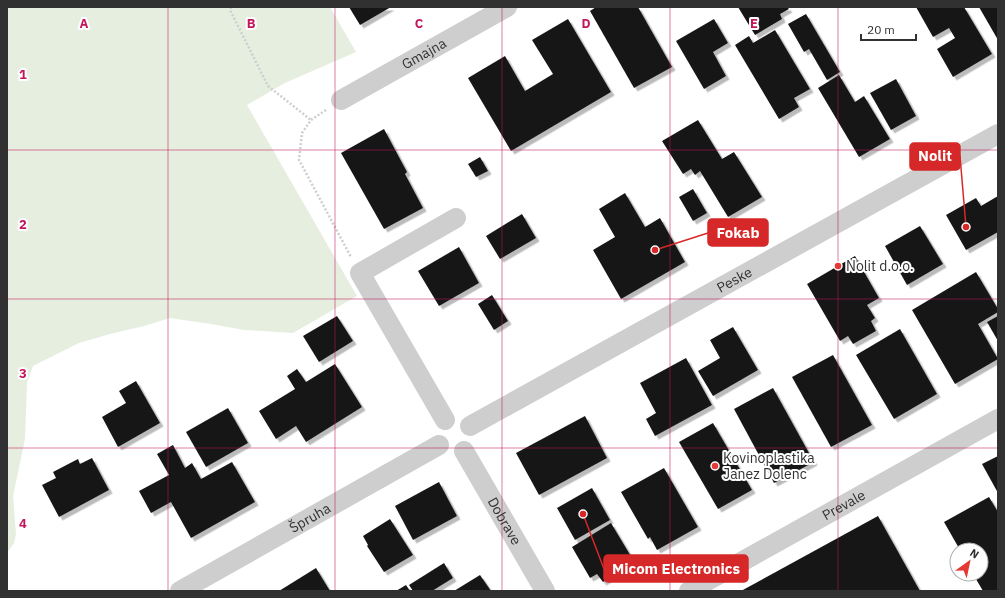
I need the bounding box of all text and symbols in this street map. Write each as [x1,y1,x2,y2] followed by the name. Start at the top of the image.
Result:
[80,15,89,32] text: A
[247,15,256,32] text: B
[415,15,424,32] text: C
[581,15,591,32] text: D
[750,15,758,32] text: E
[861,16,916,42] scale bar
[867,22,895,37] text: 20 m
[398,34,450,73] street label: Gmajna
[19,66,27,83] text: 1
[910,143,960,170] callout: Nolit
[918,146,952,165] text: Nolit
[19,216,27,233] text: 2
[708,219,768,246] callout: Fokab
[716,223,760,242] text: Fokab
[846,257,914,275] place label: Nolit d.o.o.
[833,261,843,271] marker: Nolit d.o.o.
[713,263,755,297] street label: Peske
[19,365,27,382] text: 3
[723,449,815,483] place label: Kovinoplastika Janez Dolenc
[710,461,720,471] marker: Kovinoplastika Janez Dolenc
[819,486,869,524] street label: Prevale
[484,494,526,549] street label: Dobrave
[285,499,334,537] street label: Špruha
[19,515,27,532] text: 4
[949,542,989,582] north arrow
[967,546,982,562] text: N
[604,555,748,582] callout: Micom Electronics
[612,559,741,578] text: Micom Electronics

